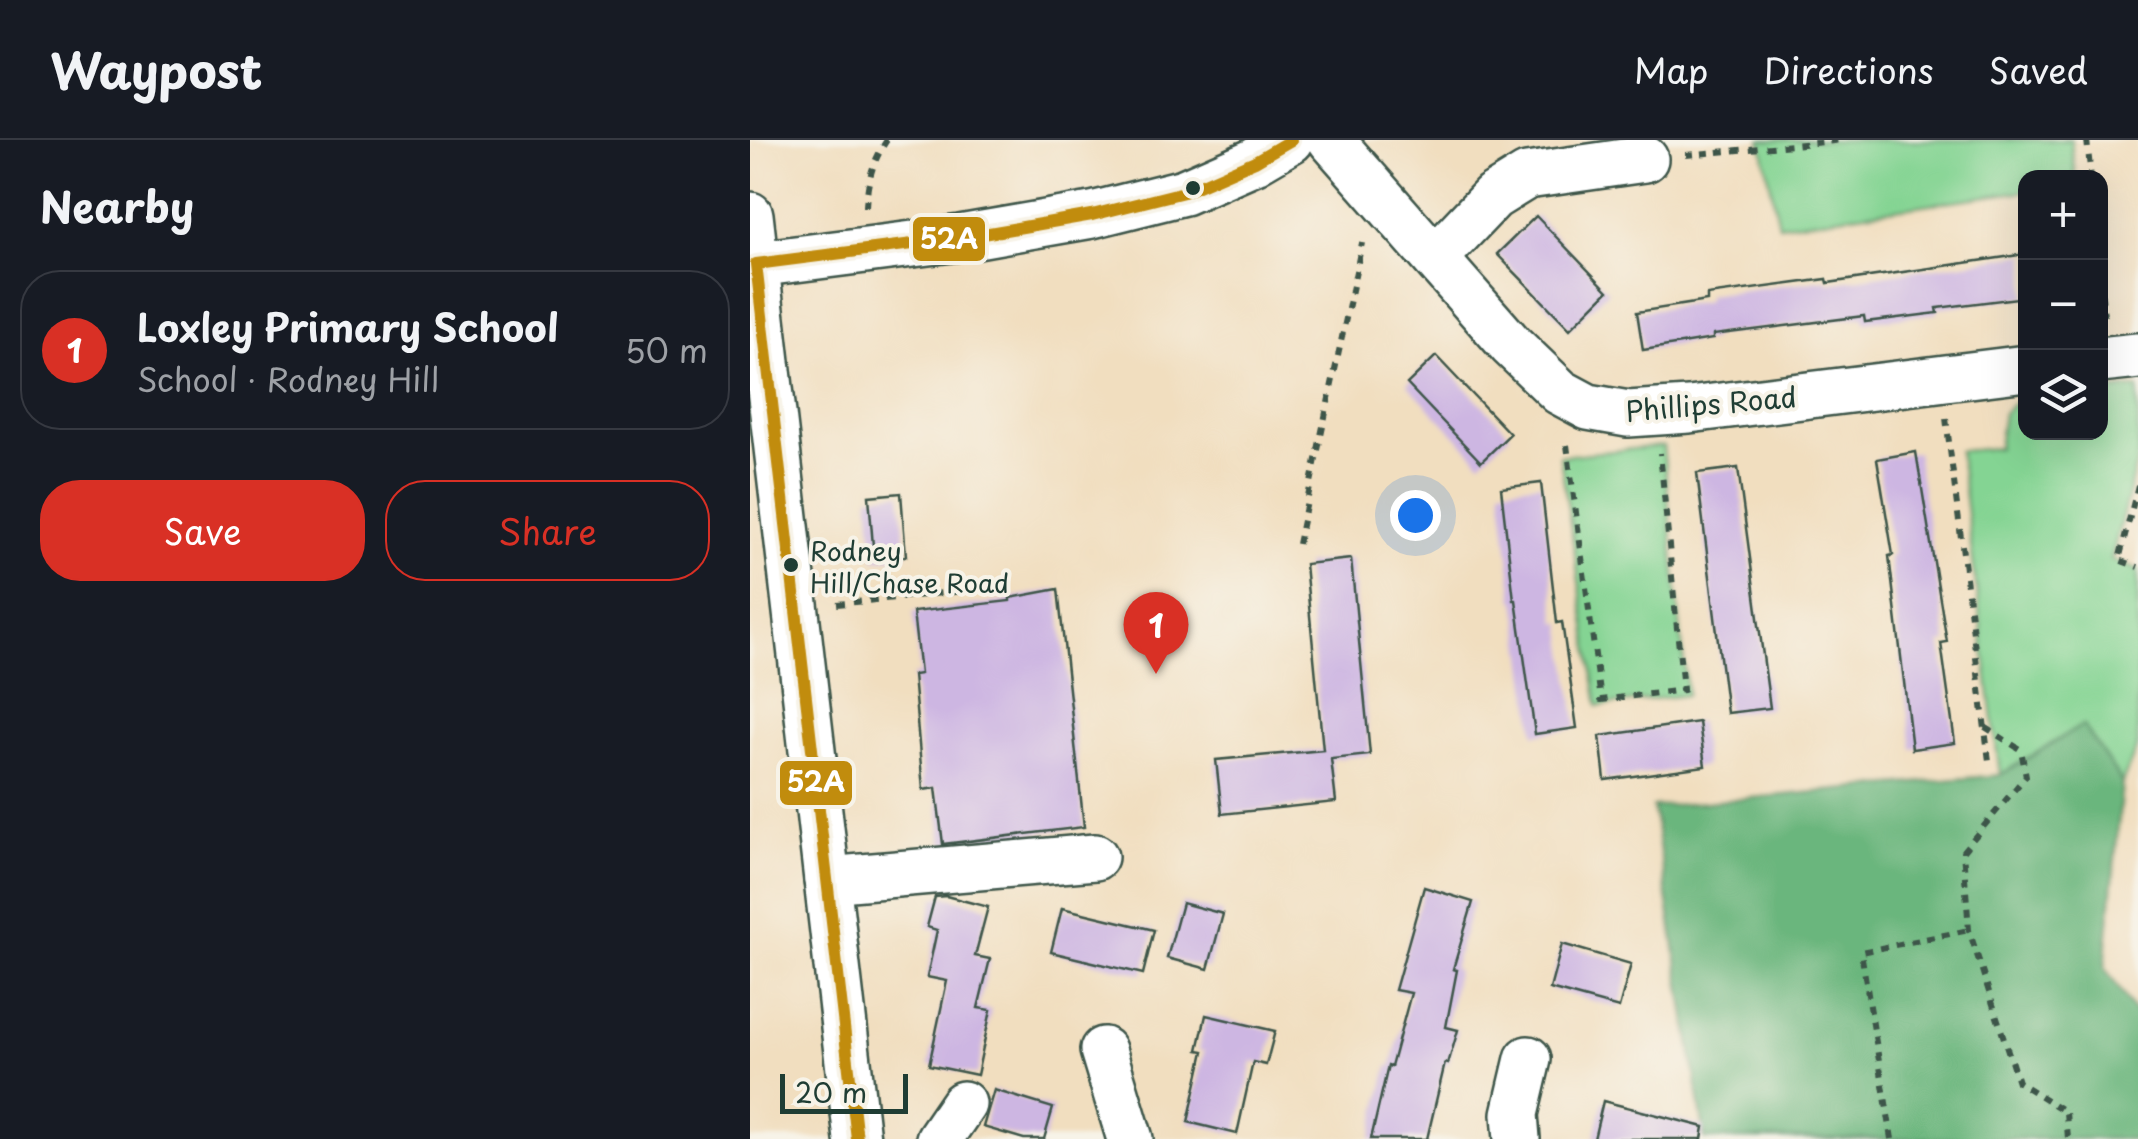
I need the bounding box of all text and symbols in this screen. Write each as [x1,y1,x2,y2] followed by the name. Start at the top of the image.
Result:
[50,33,262,105] text: Waypost
[1634,43,1708,96] text: Map
[1763,43,1934,96] text: Directions
[1989,43,2088,96] text: Saved
[2018,170,2108,440] map controls
[2018,170,2108,260] button: +
[40,174,194,237] text: Nearby
[1183,178,1203,198] unlabelled marker
[911,215,987,263] line badge: 52A
[920,216,978,259] text: 52A
[2018,260,2108,350] button: −
[137,298,559,355] text: Loxley Primary School
[67,326,82,374] text: 1
[625,326,708,374] text: 50 m
[2018,350,2108,440] button: layers
[137,355,439,403] text: School · Rodney Hill
[1624,374,1798,432] street label: Phillips Road
[40,480,365,581] button: Save
[385,480,710,581] button: Share
[1390,490,1441,541] your location
[810,531,1009,602] place label: Rodney Hill/Chase Road
[781,555,801,575] marker: Rodney Hill/Chase Road
[1124,592,1188,674] pin: 1
[778,759,854,807] line badge: 52A
[787,759,845,802] text: 52A
[780,1069,908,1114] scale bar
[795,1070,867,1113] text: 20 m

